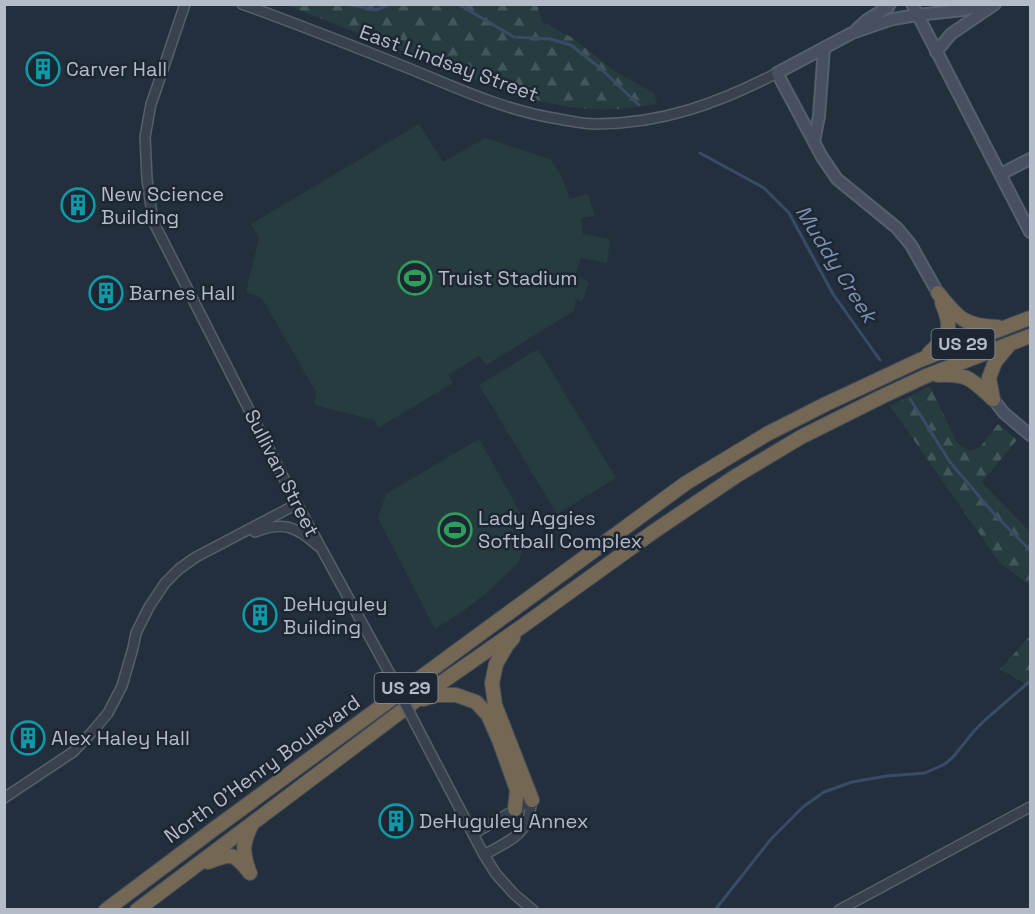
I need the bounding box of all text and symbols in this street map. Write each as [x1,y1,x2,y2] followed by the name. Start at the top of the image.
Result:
[356,19,542,107] street label: East Lindsay Street
[25,51,61,87] building icon: Carver Hall
[66,56,167,82] place label: Carver Hall
[101,181,224,230] place label: New Science Building
[60,187,96,223] building icon: New Science Building
[790,200,885,330] water label: Muddy Creek
[397,260,433,296] sports icon: Truist Stadium
[438,265,577,291] place label: Truist Stadium
[88,275,124,311] building icon: Barnes Hall
[129,280,235,306] place label: Barnes Hall
[932,329,994,359] road number: US 29
[239,405,325,541] street label: Sullivan Street
[478,505,642,554] place label: Lady Aggies Softball Complex
[437,512,473,548] sports icon: Lady Aggies Softball Complex
[283,591,388,640] place label: DeHuguley Building
[242,597,278,633] building icon: DeHuguley Building
[374,673,438,703] road number: US 29
[159,689,365,849] street label: North O'Henry Boulevard
[10,720,46,756] building icon: Alex Haley Hall
[51,725,190,751] place label: Alex Haley Hall
[378,803,414,839] building icon: DeHuguley Annex
[419,808,589,834] place label: DeHuguley Annex

